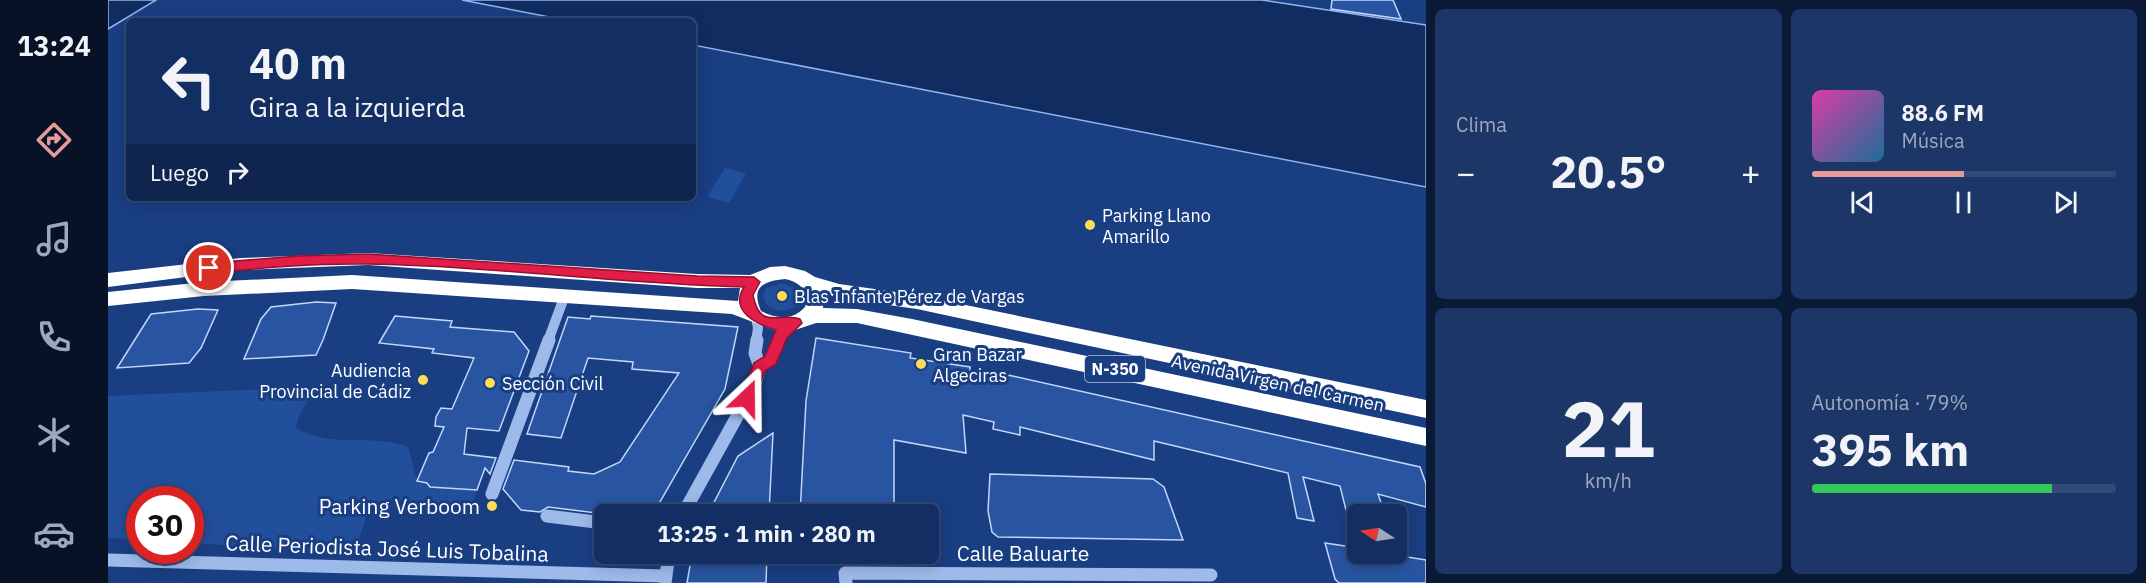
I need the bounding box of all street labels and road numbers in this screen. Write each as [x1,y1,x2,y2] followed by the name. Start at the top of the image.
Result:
[1170,349,1386,417] street label: Avenida Virgen del Carmen
[1085,356,1145,382] road number: N-350
[225,528,549,568] street label: Calle Periodista José Luis Tobalina
[957,539,1089,567] street label: Calle Baluarte

